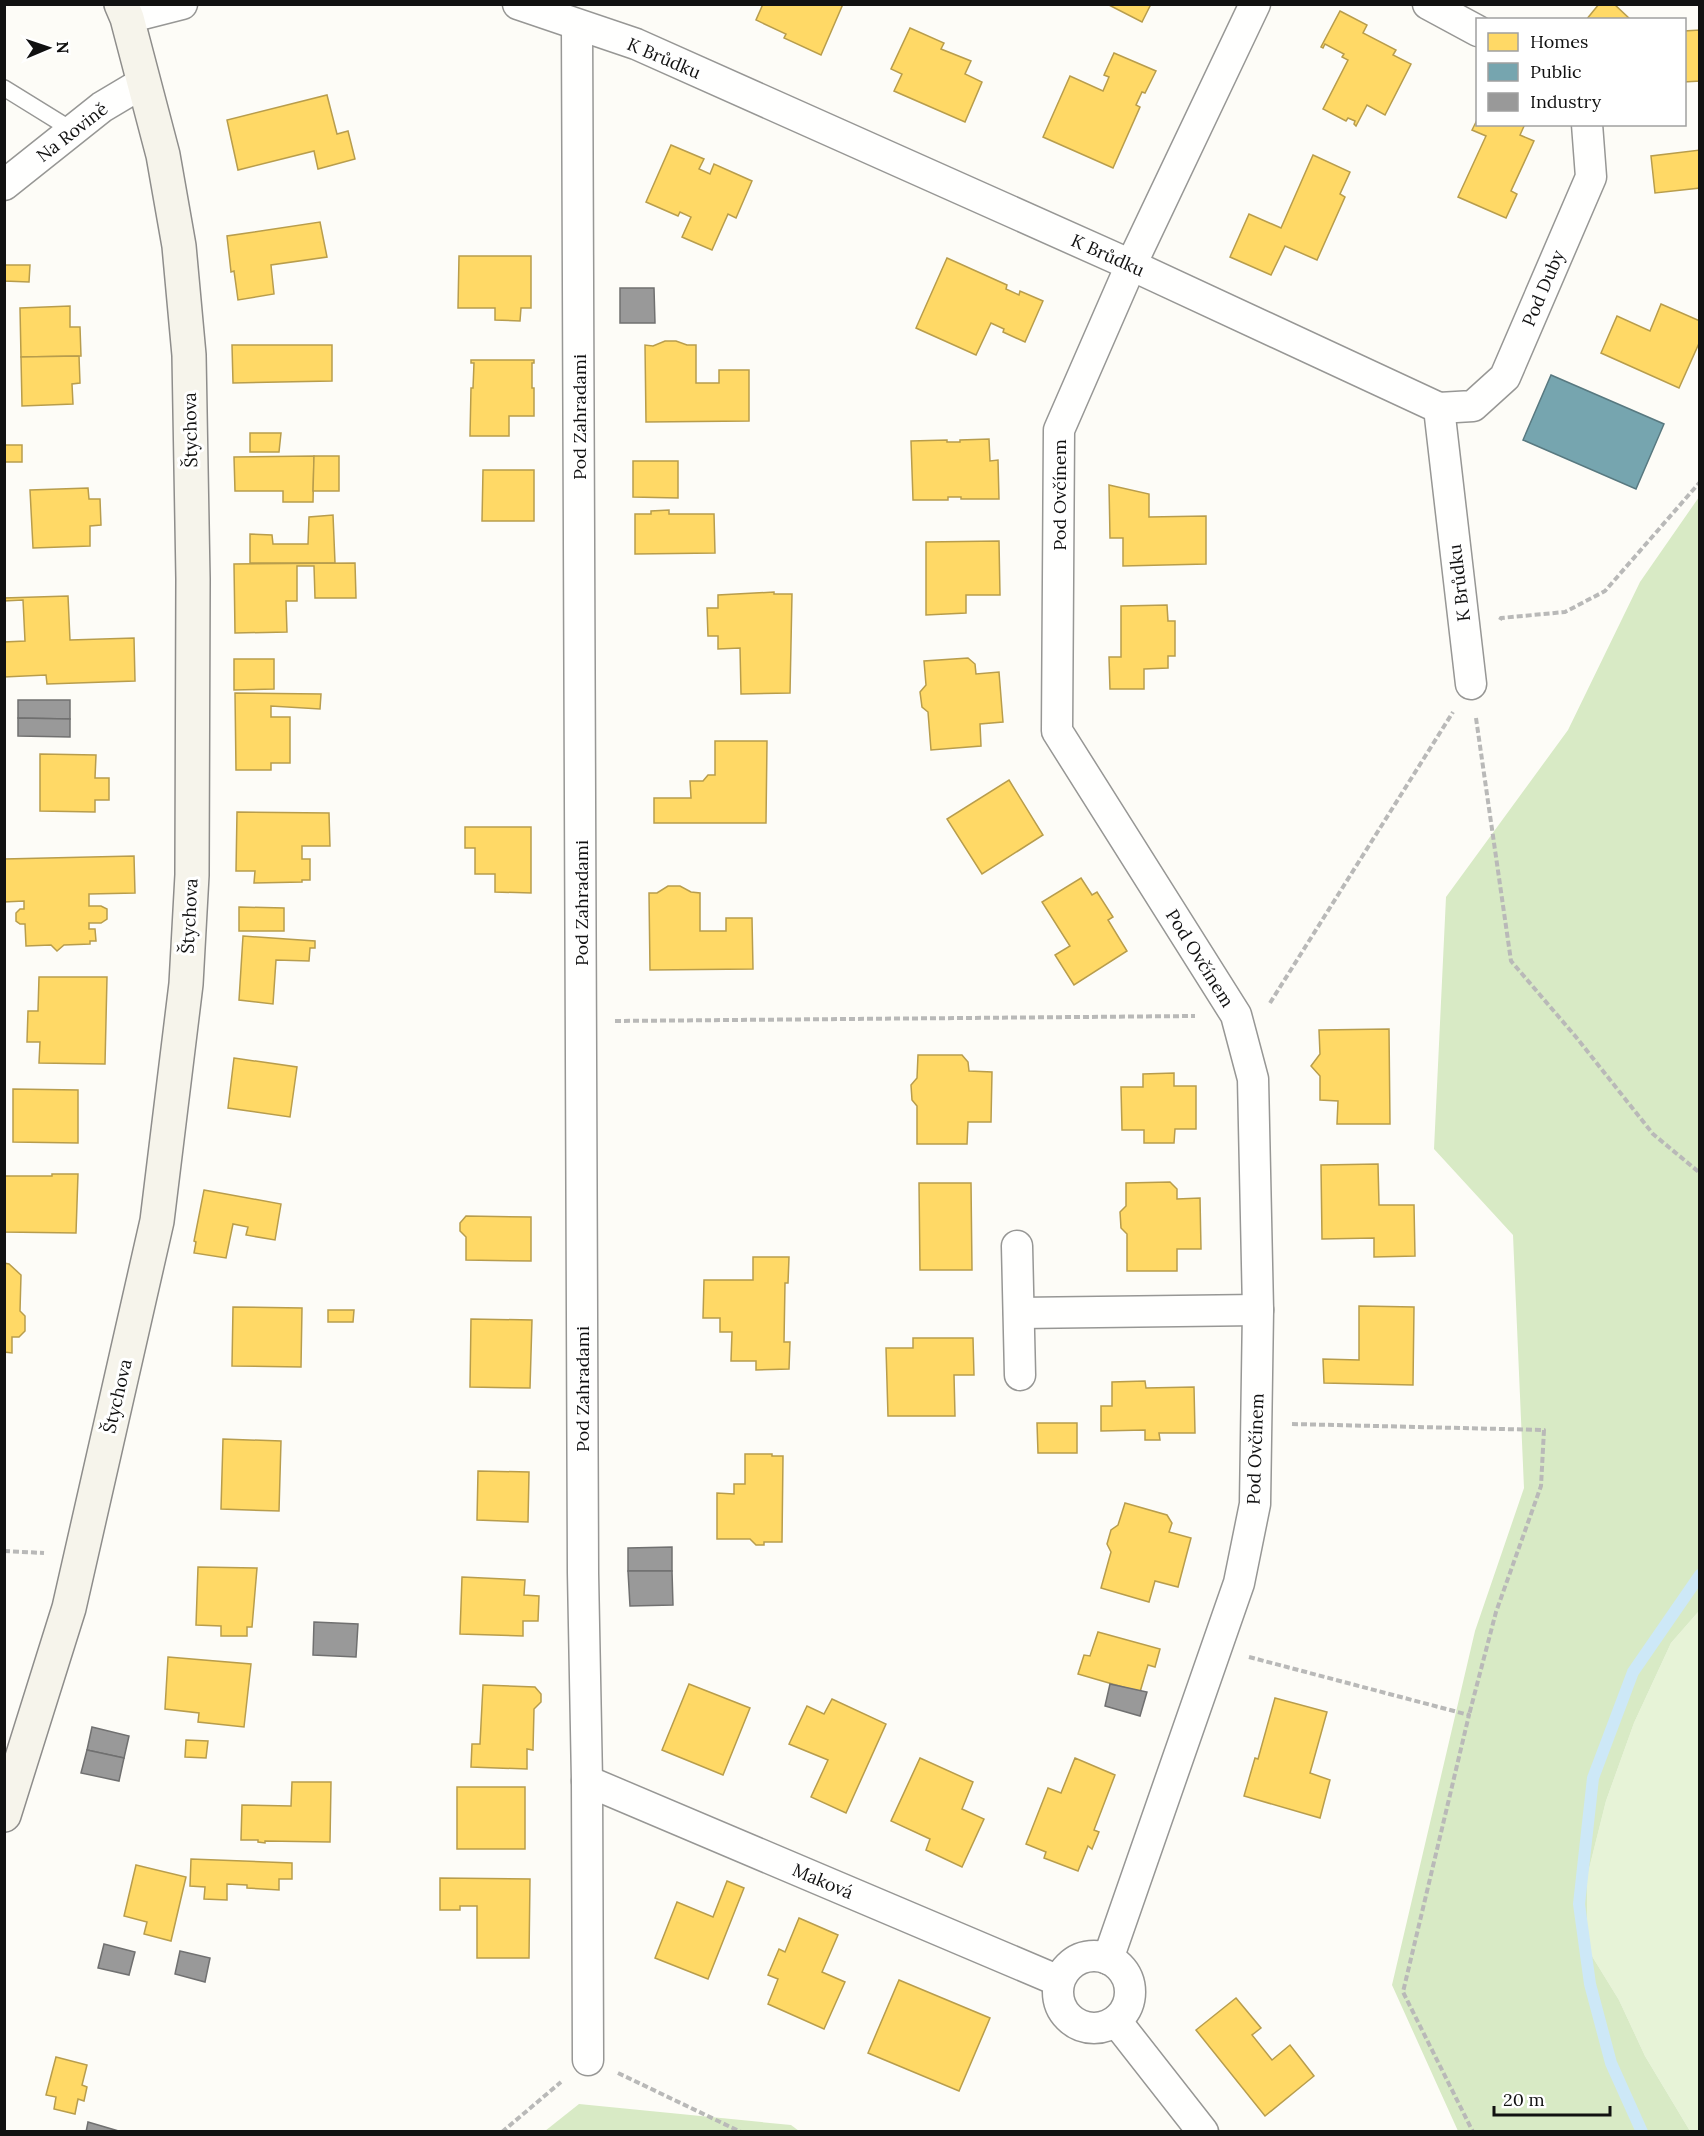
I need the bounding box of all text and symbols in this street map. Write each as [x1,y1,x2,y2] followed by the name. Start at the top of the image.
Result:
[18,18,78,78] north arrow
[1476,18,1686,126] legend
[1530,30,1588,53] text: Homes
[624,32,705,84] street label: K Brůdku
[53,41,73,54] text: N
[1530,60,1582,83] text: Public
[1530,90,1602,113] text: Industry
[32,97,112,167] street label: Na Rovině
[1068,229,1148,281] street label: K Brůdku
[1517,246,1570,330] street label: Pod Duby
[568,354,591,480] street label: Pod Zahradami
[178,392,202,468] street label: Štychova
[1048,439,1071,551] street label: Pod Ovčínem
[1443,543,1475,623] street label: K Brůdku
[570,840,593,966] street label: Pod Zahradami
[176,878,202,954] street label: Štychova
[1161,905,1239,1011] street label: Pod Ovčínem
[571,1326,594,1452] street label: Pod Zahradami
[97,1357,137,1435] street label: Štychova
[1242,1393,1268,1505] street label: Pod Ovčínem
[789,1858,857,1904] street label: Maková
[1494,2079,1610,2117] scale bar
[1503,2088,1545,2111] text: 20 m

